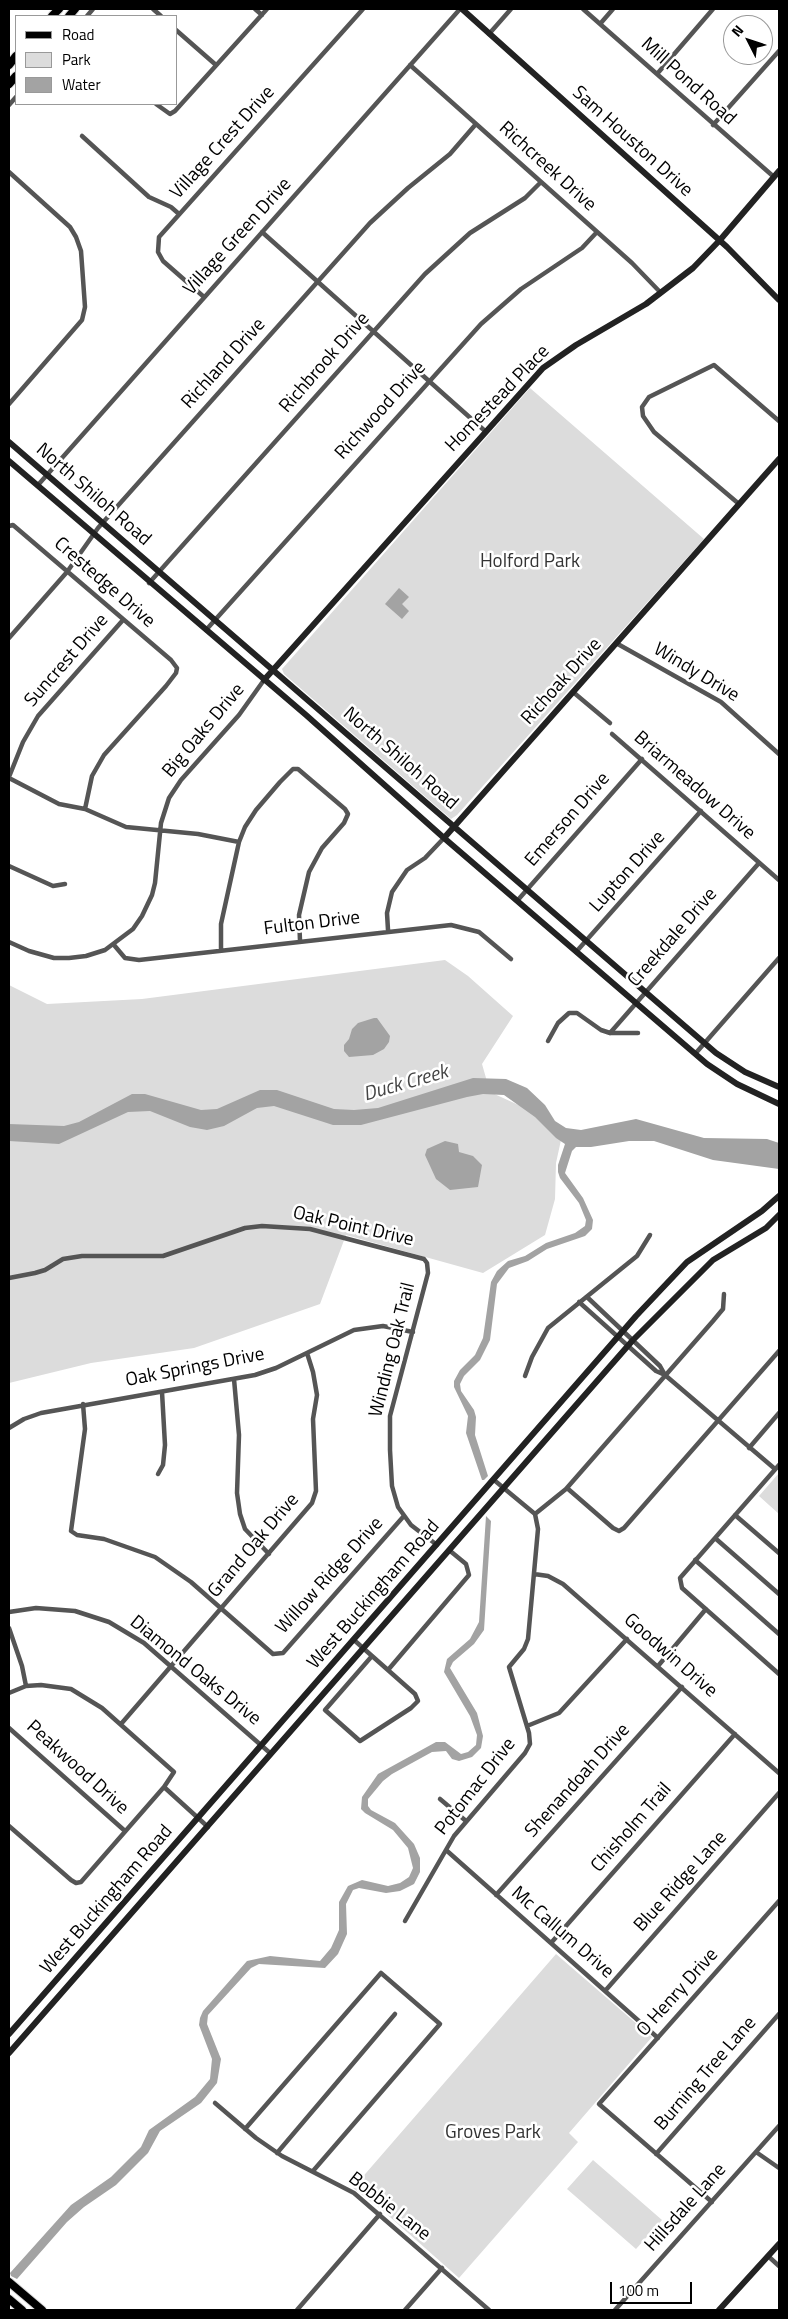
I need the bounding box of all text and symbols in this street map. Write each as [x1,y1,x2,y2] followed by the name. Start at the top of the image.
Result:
[15,15,178,105] legend
[723,15,773,65] north arrow
[726,20,748,41] text: N
[62,23,94,46] text: Road
[636,33,740,131] street label: Mill Pond Road
[62,48,91,71] text: Park
[62,73,101,96] text: Water
[166,82,280,204] street label: Village Crest Drive
[567,82,697,202] street label: Sam Houston Drive
[494,117,600,217] street label: Richcreek Drive
[179,174,297,300] street label: Village Green Drive
[275,308,375,418] street label: Richbrook Drive
[177,314,271,414] street label: Richland Drive
[441,341,555,457] street label: Homestead Place
[331,357,431,465] street label: Richwood Drive
[31,439,155,551] street label: North Shiloh Road
[49,533,159,633] street label: Crestedge Drive
[480,551,580,573] park label: Holford Park
[20,610,114,712] street label: Suncrest Drive
[517,634,607,730] street label: Richoak Drive
[649,638,743,708] street label: Windy Drive
[158,679,250,783] street label: Big Oaks Drive
[338,703,462,815] street label: North Shiloh Road
[629,727,759,845] street label: Briarmeadow Drive
[521,768,615,872] street label: Emerson Drive
[586,827,670,917] street label: Lupton Drive
[624,884,722,992] street label: Creekdale Drive
[263,907,361,941] street label: Fulton Drive
[361,1060,451,1108] water label: Duck Creek
[290,1202,416,1252] street label: Oak Point Drive
[365,1280,421,1420] street label: Winding Oak Trail
[124,1343,266,1393] street label: Oak Springs Drive
[204,1489,304,1603] street label: Grand Oak Drive
[272,1513,388,1639] street label: Willow Ridge Drive
[303,1516,445,1674] street label: West Buckingham Road
[619,1609,721,1703] street label: Goodwin Drive
[125,1611,265,1731] street label: Diamond Oaks Drive
[21,1716,133,1820] street label: Peakwood Drive
[521,1719,635,1843] street label: Shenandoah Drive
[431,1734,521,1840] street label: Potomac Drive
[587,1779,677,1877] street label: Chisholm Trail
[36,1821,178,1979] street label: West Buckingham Road
[630,1827,732,1937] street label: Blue Ridge Lane
[506,1882,618,1984] street label: Mc Callum Drive
[632,1944,724,2042] street label: O Henry Drive
[650,2012,762,2136] street label: Burning Tree Lane
[445,2122,541,2144] park label: Groves Park
[640,2159,732,2257] street label: Hillsdale Lane
[343,2168,435,2246] street label: Bobbie Lane
[613,2272,696,2304] scale bar
[618,2279,659,2302] text: 100 m

